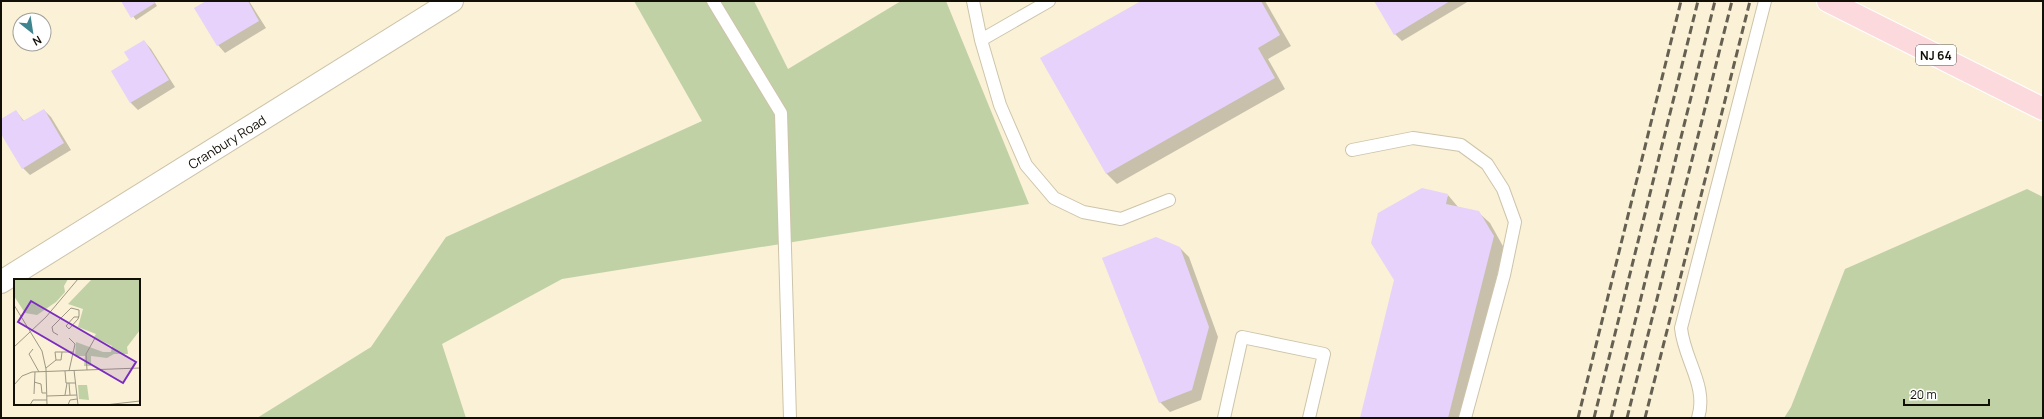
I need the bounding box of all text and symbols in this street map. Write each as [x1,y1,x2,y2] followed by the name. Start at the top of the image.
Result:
[12,12,52,52] north arrow
[30,33,44,50] text: N
[1916,45,1956,65] road number: NJ 64
[185,111,269,173] street label: Cranbury Road
[14,279,140,405] inset map
[1904,381,1989,407] scale bar
[1910,386,1937,403] text: 20 m

